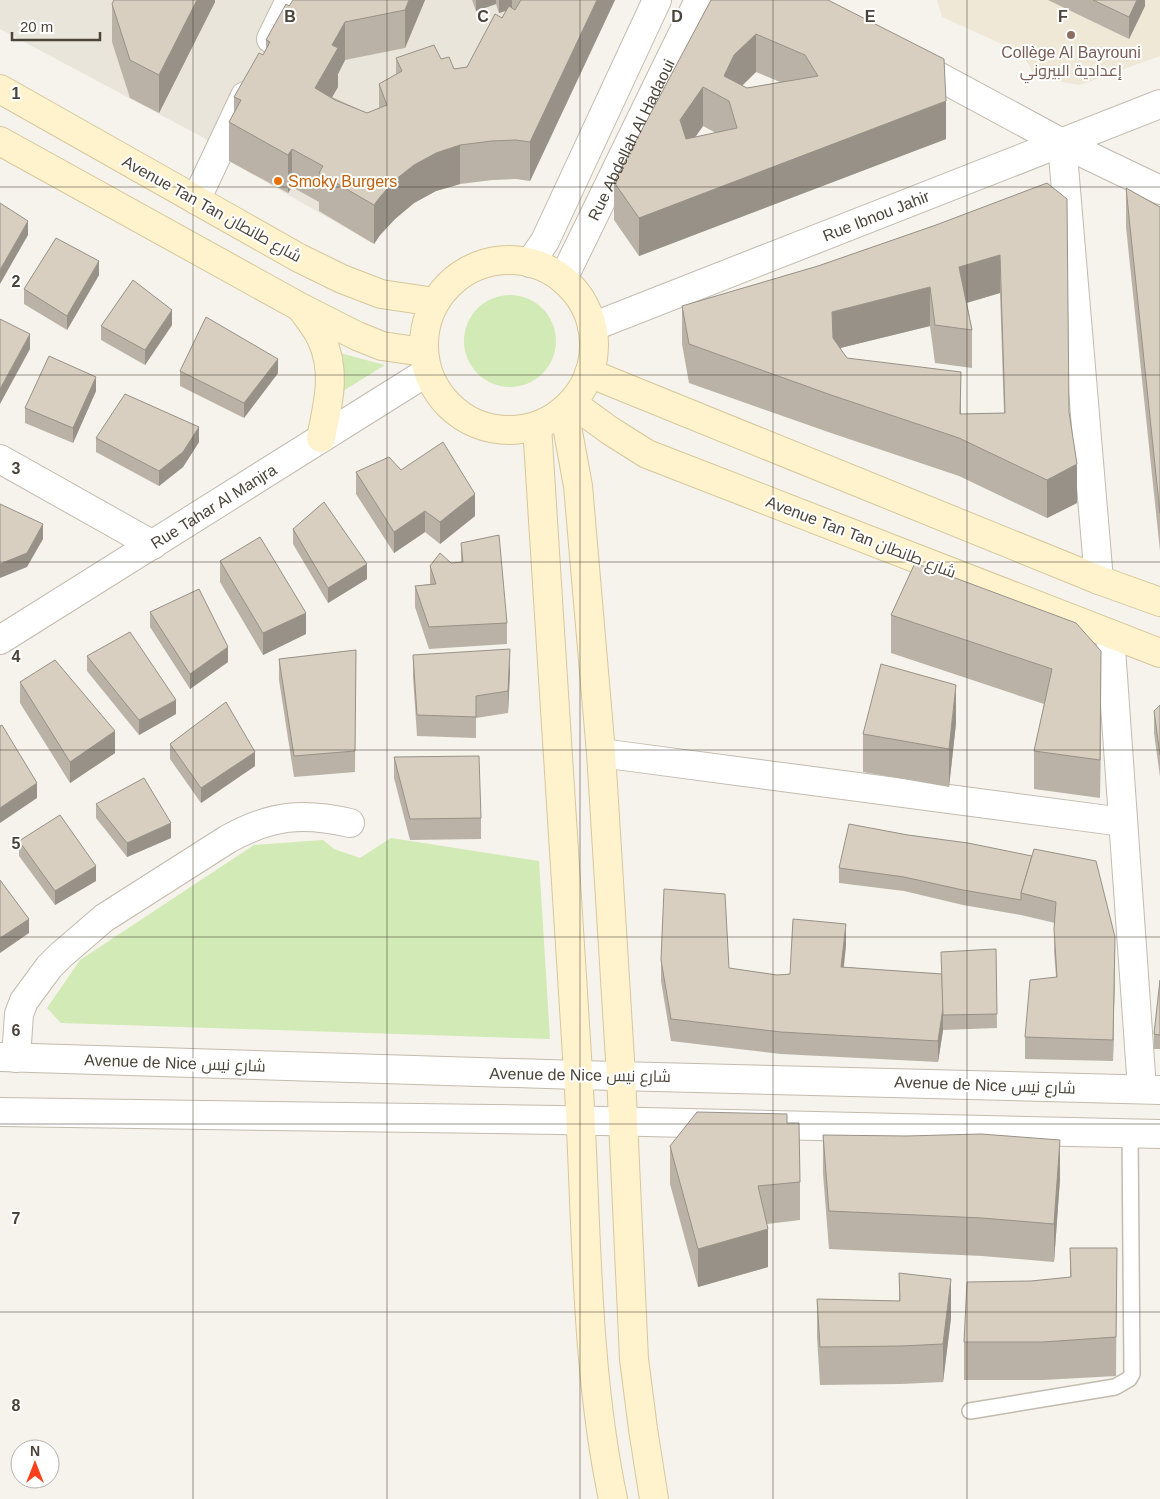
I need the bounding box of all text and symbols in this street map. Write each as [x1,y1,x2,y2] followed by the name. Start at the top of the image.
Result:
[284,8,296,25] text: B
[477,8,489,25] text: C
[671,8,683,25] text: D
[865,8,876,25] text: E
[1058,8,1068,25] text: F
[12,10,100,42] scale bar
[20,18,53,35] text: 20 m
[1065,29,1077,41] marker: Collège Al Bayrouni إعدادية البيروني
[1001,44,1141,84] place label: Collège Al Bayrouni إعدادية البيروني
[584,56,677,223] street label: Rue Abdellah Al Hadaoui
[12,85,21,102] text: 1
[118,153,304,268] street label: Avenue Tan Tan شارع طانطان
[288,173,397,190] place label: Smoky Burgers
[272,175,284,187] marker: Smoky Burgers
[820,187,932,244] street label: Rue Ibnou Jahir
[12,273,21,290] text: 2
[12,460,21,477] text: 3
[148,460,279,552] street label: Rue Tahar Al Manjra
[763,493,958,584] street label: Avenue Tan Tan شارع طانطان
[12,648,21,665] text: 4
[12,835,21,852] text: 5
[12,1022,21,1039] text: 6
[84,1051,266,1078] street label: Avenue de Nice شارع نيس
[489,1065,671,1088] street label: Avenue de Nice شارع نيس
[894,1073,1076,1100] street label: Avenue de Nice شارع نيس
[12,1210,21,1227] text: 7
[12,1397,21,1414] text: 8
[10,1439,60,1489] north arrow
[30,1443,40,1459] text: N

